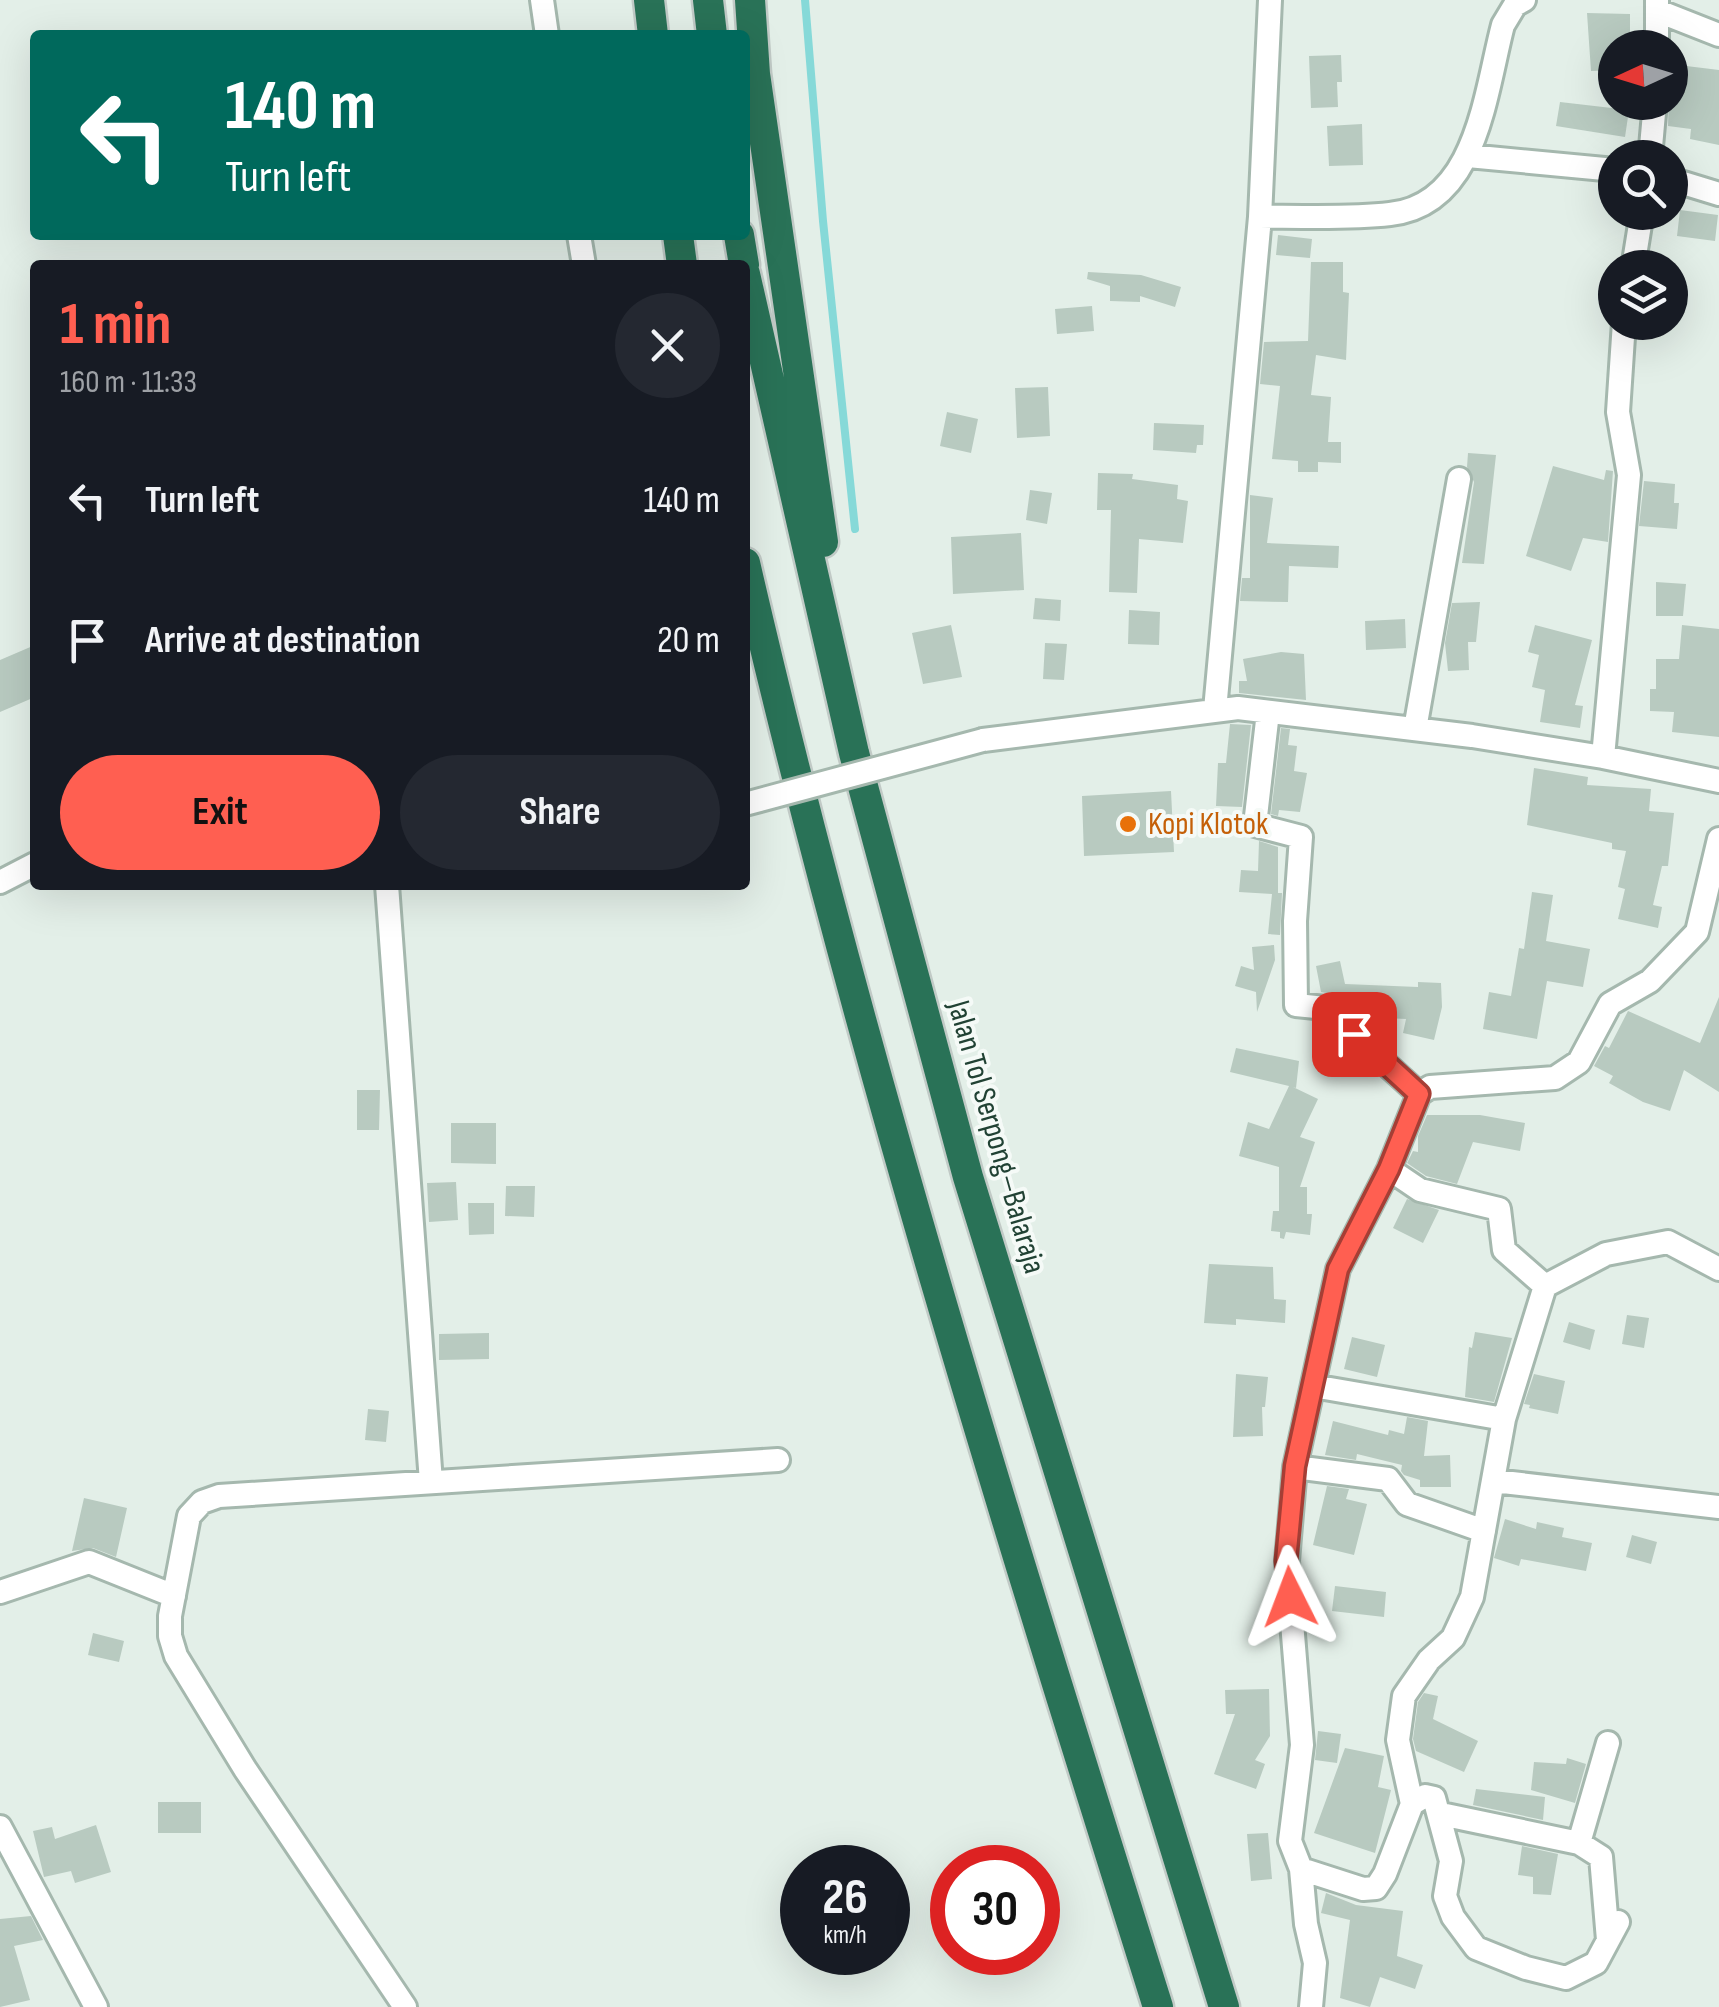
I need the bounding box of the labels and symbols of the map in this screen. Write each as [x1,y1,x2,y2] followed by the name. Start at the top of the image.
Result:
[1598,30,1688,120] north arrow
[1148,805,1268,844] place label: Kopi Klotok
[1117,813,1139,835] marker: Kopi Klotok
[1312,992,1397,1077] pin
[938,995,1054,1278] street label: Jalan Tol Serpong–Balaraja
[1238,1545,1342,1649] position arrow
[930,1845,1060,1975] speed limit sign: 30

